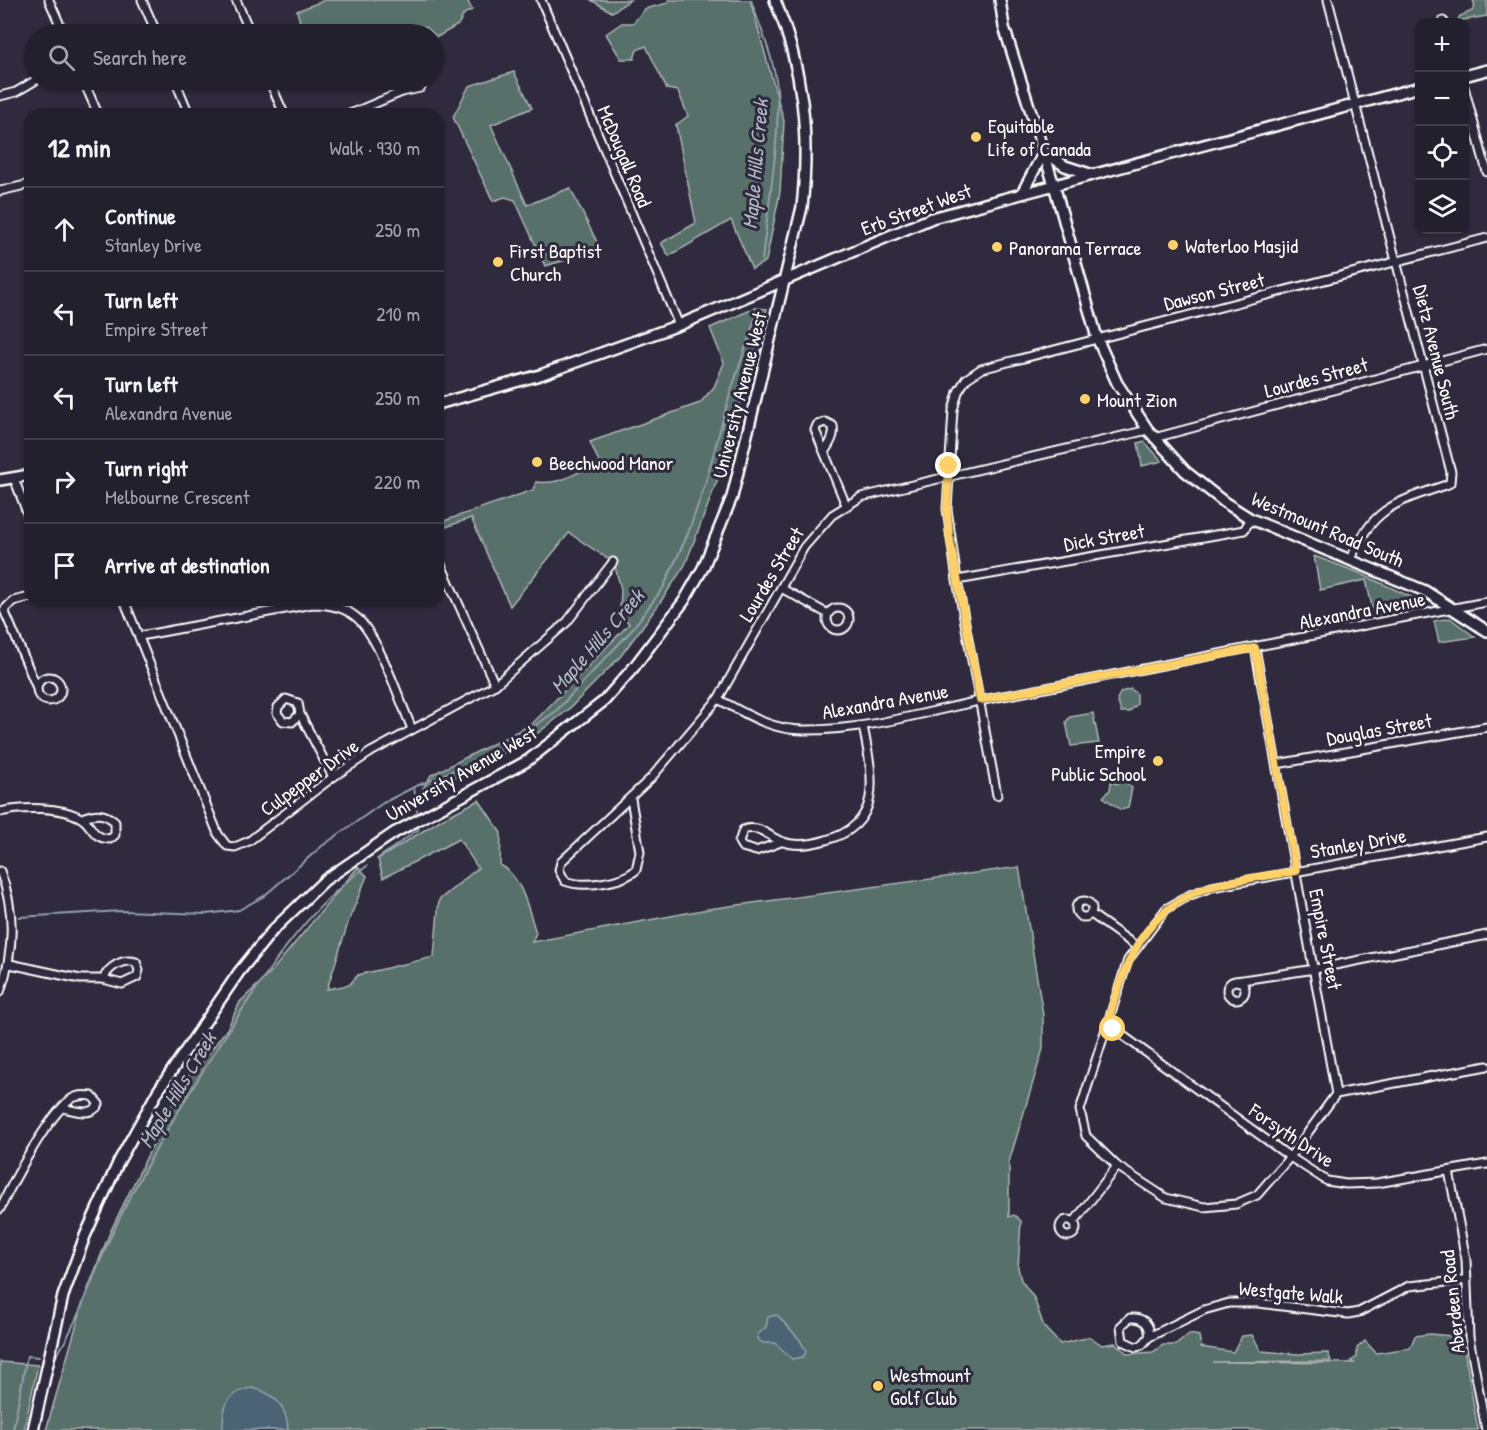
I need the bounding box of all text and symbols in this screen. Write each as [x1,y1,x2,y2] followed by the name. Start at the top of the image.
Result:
[1415,18,1469,234] map controls
[1415,18,1469,72] button: +
[24,24,444,90] search box
[45,41,78,74] icon: search
[93,42,187,72] text: Search here
[1415,72,1469,126] button: −
[735,96,775,230] water label: Maple Hills Creek
[591,101,659,211] street label: McDougall Road
[988,112,1091,162] place label: Equitable Life of Canada
[1415,126,1469,180] button: locate
[48,130,111,165] text: 12 min
[969,130,983,144] marker: Equitable Life of Canada
[330,134,420,161] text: Walk · 930 m
[857,176,976,241] street label: Erb Street West
[1415,180,1469,234] button: layers
[105,201,176,231] text: Continue
[48,213,81,246] icon: ahead
[375,216,420,243] text: 250 m
[105,231,202,258] text: Stanley Drive
[1185,232,1298,259] place label: Waterloo Masjid
[1009,234,1141,261] place label: Panorama Terrace
[509,237,602,287] place label: First Baptist Church
[1166,238,1180,252] marker: Waterloo Masjid
[990,240,1004,254] marker: Panorama Terrace
[491,255,505,269] marker: First Baptist Church
[1161,265,1268,317] street label: Dawson Street
[1407,282,1467,422] street label: Dietz Avenue South
[105,285,178,315] text: Turn left
[48,297,81,330] icon: left
[376,300,420,327] text: 210 m
[705,308,773,481] street label: University Avenue West
[105,315,207,342] text: Empire Street
[1261,350,1372,404] street label: Lourdes Street
[105,369,178,399] text: Turn left
[48,381,81,414] icon: left
[375,384,420,411] text: 250 m
[1097,386,1177,413] place label: Mount Zion
[1078,392,1092,406] marker: Mount Zion
[105,399,233,426] text: Alexandra Avenue
[549,449,674,476] place label: Beechwood Manor
[935,452,961,478] route end
[105,453,188,483] text: Turn right
[530,455,544,469] marker: Beechwood Manor
[48,465,81,498] icon: right
[374,468,420,495] text: 220 m
[105,483,250,510] text: Melbourne Crescent
[1248,485,1408,573] street label: Westmount Road South
[1062,516,1147,557] street label: Dick Street
[732,521,810,626] street label: Lourdes Street
[48,549,81,582] icon: arrive
[105,550,270,580] text: Arrive at destination
[543,581,652,700] water label: Maple Hills Creek
[1297,585,1427,635] street label: Alexandra Avenue
[820,677,950,725] street label: Alexandra Avenue
[1324,706,1435,752] street label: Douglas Street
[380,718,543,827] street label: University Avenue West
[254,732,364,822] street label: Culpepper Drive
[1051,737,1147,787] place label: Empire Public School
[1151,754,1165,768] marker: Empire Public School
[1308,821,1408,865] street label: Stanley Drive
[1303,886,1349,993] street label: Empire Street
[1099,1015,1125,1041] route start
[131,1025,224,1153] water label: Maple Hills Creek
[1243,1096,1340,1173] street label: Forsyth Drive
[1433,1249,1471,1355] street label: Aberdeen Road
[1238,1274,1344,1310] street label: Westgate Walk
[890,1361,972,1411] place label: Westmount Golf Club
[871,1379,885,1393] marker: Westmount Golf Club

